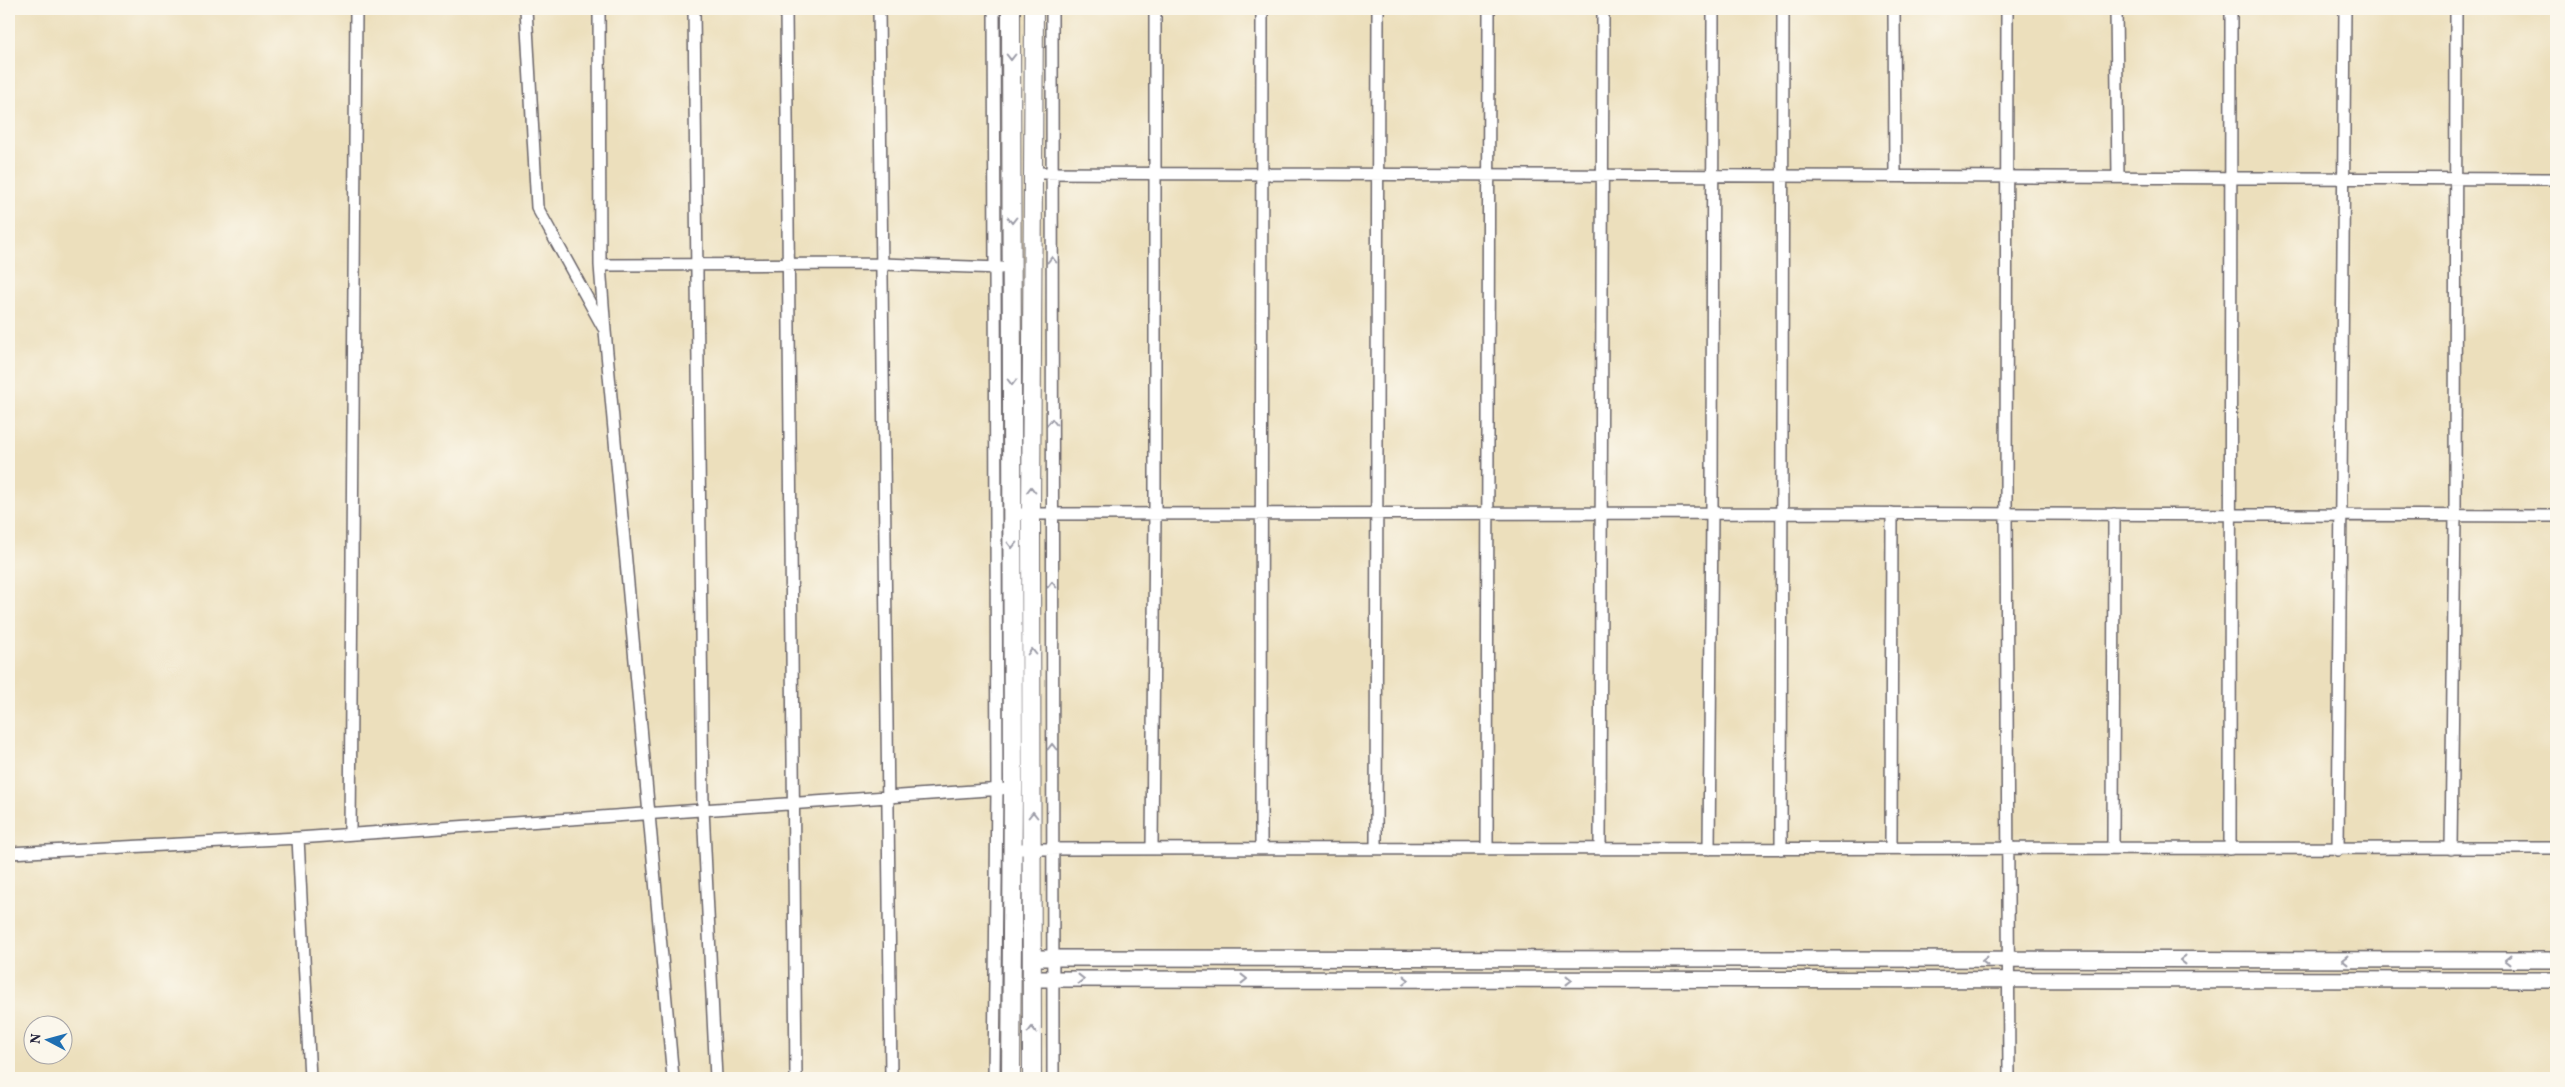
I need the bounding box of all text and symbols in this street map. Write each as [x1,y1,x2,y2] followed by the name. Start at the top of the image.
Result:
[1006,54,1016,62] one-way arrow
[1007,216,1017,224] one-way arrow
[1047,256,1057,264] one-way arrow
[1007,379,1017,387] one-way arrow
[1047,418,1057,426] one-way arrow
[1026,485,1036,493] one-way arrow
[1006,541,1017,549] one-way arrow
[1047,581,1057,588] one-way arrow
[1027,648,1037,656] one-way arrow
[1047,743,1057,751] one-way arrow
[1028,810,1038,818] one-way arrow
[2178,955,2186,965] one-way arrow
[2341,955,2348,965] one-way arrow
[2503,955,2511,965] one-way arrow
[1981,956,1988,966] one-way arrow
[1078,974,1086,984] one-way arrow
[1240,974,1248,984] one-way arrow
[1403,975,1411,985] one-way arrow
[1566,975,1573,985] one-way arrow
[22,1014,72,1064] north arrow
[1027,1025,1037,1033] one-way arrow
[27,1033,47,1045] text: N

